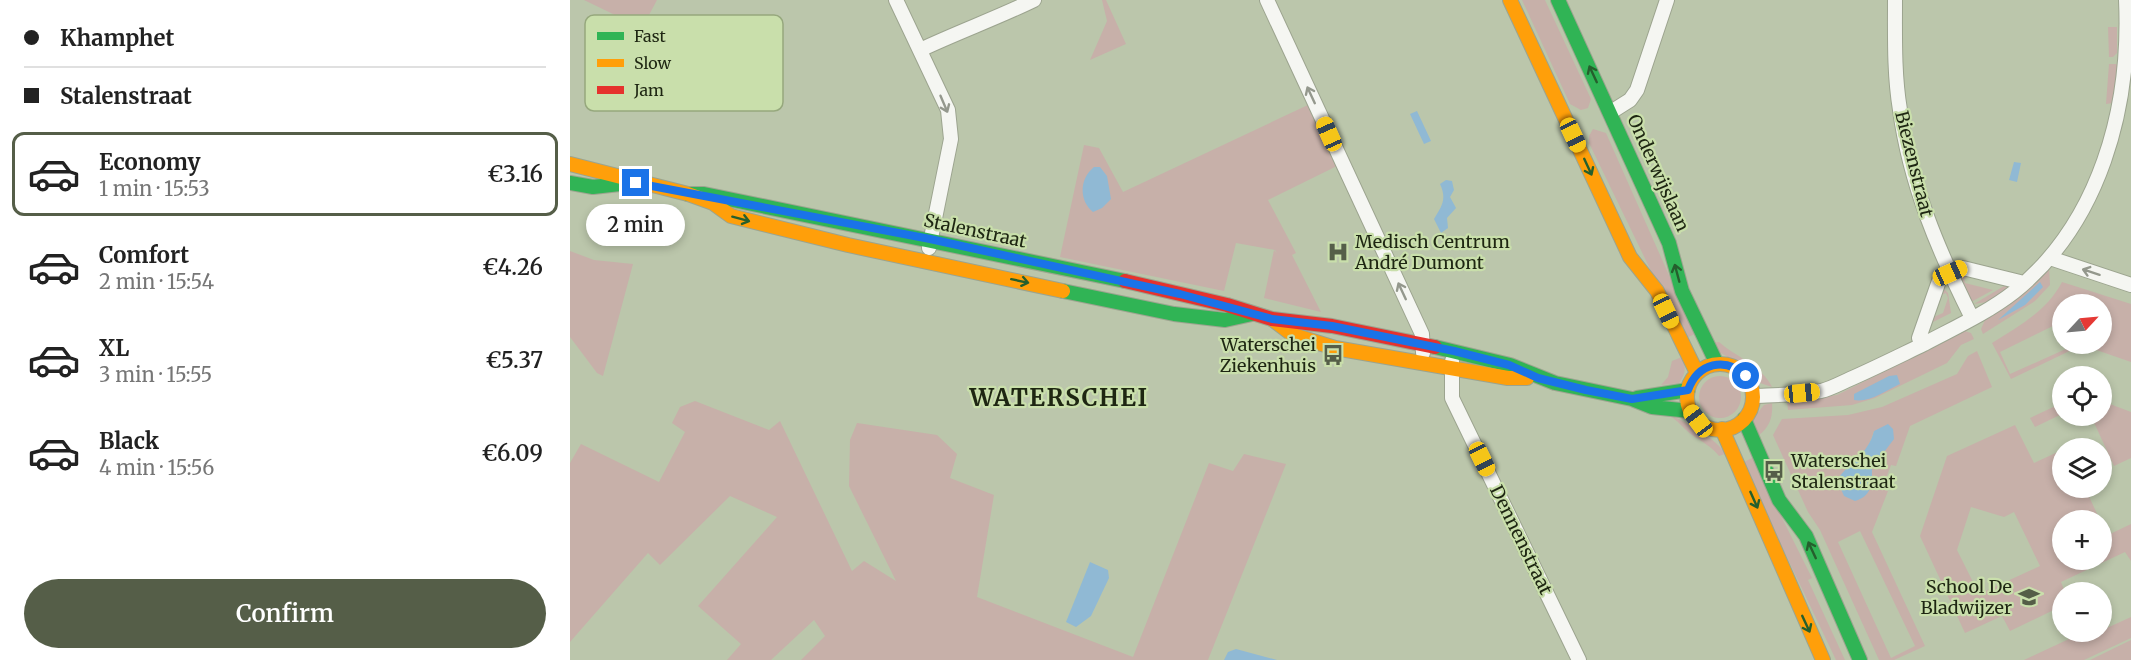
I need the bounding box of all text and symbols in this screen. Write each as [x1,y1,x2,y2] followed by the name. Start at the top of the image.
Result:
[585,15,783,111] legend
[60,24,174,52] text: Khamphet
[634,26,667,46] text: Fast
[634,53,672,73] text: Slow
[1587,66,1599,84] one-way arrow
[633,80,664,100] text: Jam
[60,82,192,110] text: Stalenstraat
[1305,87,1317,105] one-way arrow
[939,94,950,112] one-way arrow
[1890,108,1939,219] street label: Biezenstraat
[1622,111,1695,235] street label: Onderwijslaan
[1313,114,1345,154] car
[1557,115,1589,155] car
[27,147,81,201] icon: car
[99,148,200,176] text: Economy
[1583,158,1595,176] one-way arrow
[487,160,543,188] text: €3.16
[622,169,649,196] route end
[99,176,210,201] text: 1 min · 15:53
[586,204,686,246] callout: 2 min
[922,208,1029,253] street label: Stalenstraat
[607,212,664,237] text: 2 min
[731,213,750,225] one-way arrow
[1354,230,1510,274] place label: Medisch Centrum André Dumont
[27,240,81,294] icon: car
[1326,240,1350,264] hospital icon: Medisch Centrum André Dumont
[99,241,189,269] text: Comfort
[482,253,543,281] text: €4.26
[1930,257,1970,289] car
[1671,264,1683,283] one-way arrow
[2082,265,2101,276] one-way arrow
[99,269,214,294] text: 2 min · 15:54
[1010,276,1030,287] one-way arrow
[1396,283,1408,301] one-way arrow
[1650,291,1682,331] car
[2052,294,2112,354] north arrow
[2052,294,2112,642] map controls
[27,333,81,387] icon: car
[1220,333,1316,377] place label: Waterschei Ziekenhuis
[99,334,129,362] text: XL
[1321,343,1345,367] bus stop icon: Waterschei Ziekenhuis
[485,346,543,374] text: €5.37
[99,362,212,387] text: 3 min · 15:55
[1732,362,1759,389] route start
[2052,366,2112,426] button: locate
[968,382,1149,413] district label: WATERSCHEI
[1783,382,1821,404] car
[1680,401,1716,441] car
[27,426,81,480] icon: car
[99,427,159,455] text: Black
[2052,438,2112,498] button: layers
[482,439,543,467] text: €6.09
[1466,439,1498,479] car
[1790,449,1896,493] place label: Waterschei Stalenstraat
[99,455,214,480] text: 4 min · 15:56
[1762,459,1786,483] bus stop icon: Waterschei Stalenstraat
[1485,481,1558,598] street label: Dennenstraat
[1749,491,1760,509] one-way arrow
[2052,510,2112,570] button: +
[1806,542,1818,560] one-way arrow
[1921,575,2012,619] place label: School De Bladwijzer
[24,579,546,648] button: Confirm
[2052,582,2112,642] button: −
[2017,585,2041,609] school or university icon: School De Bladwijzer
[1800,614,1812,632] one-way arrow

